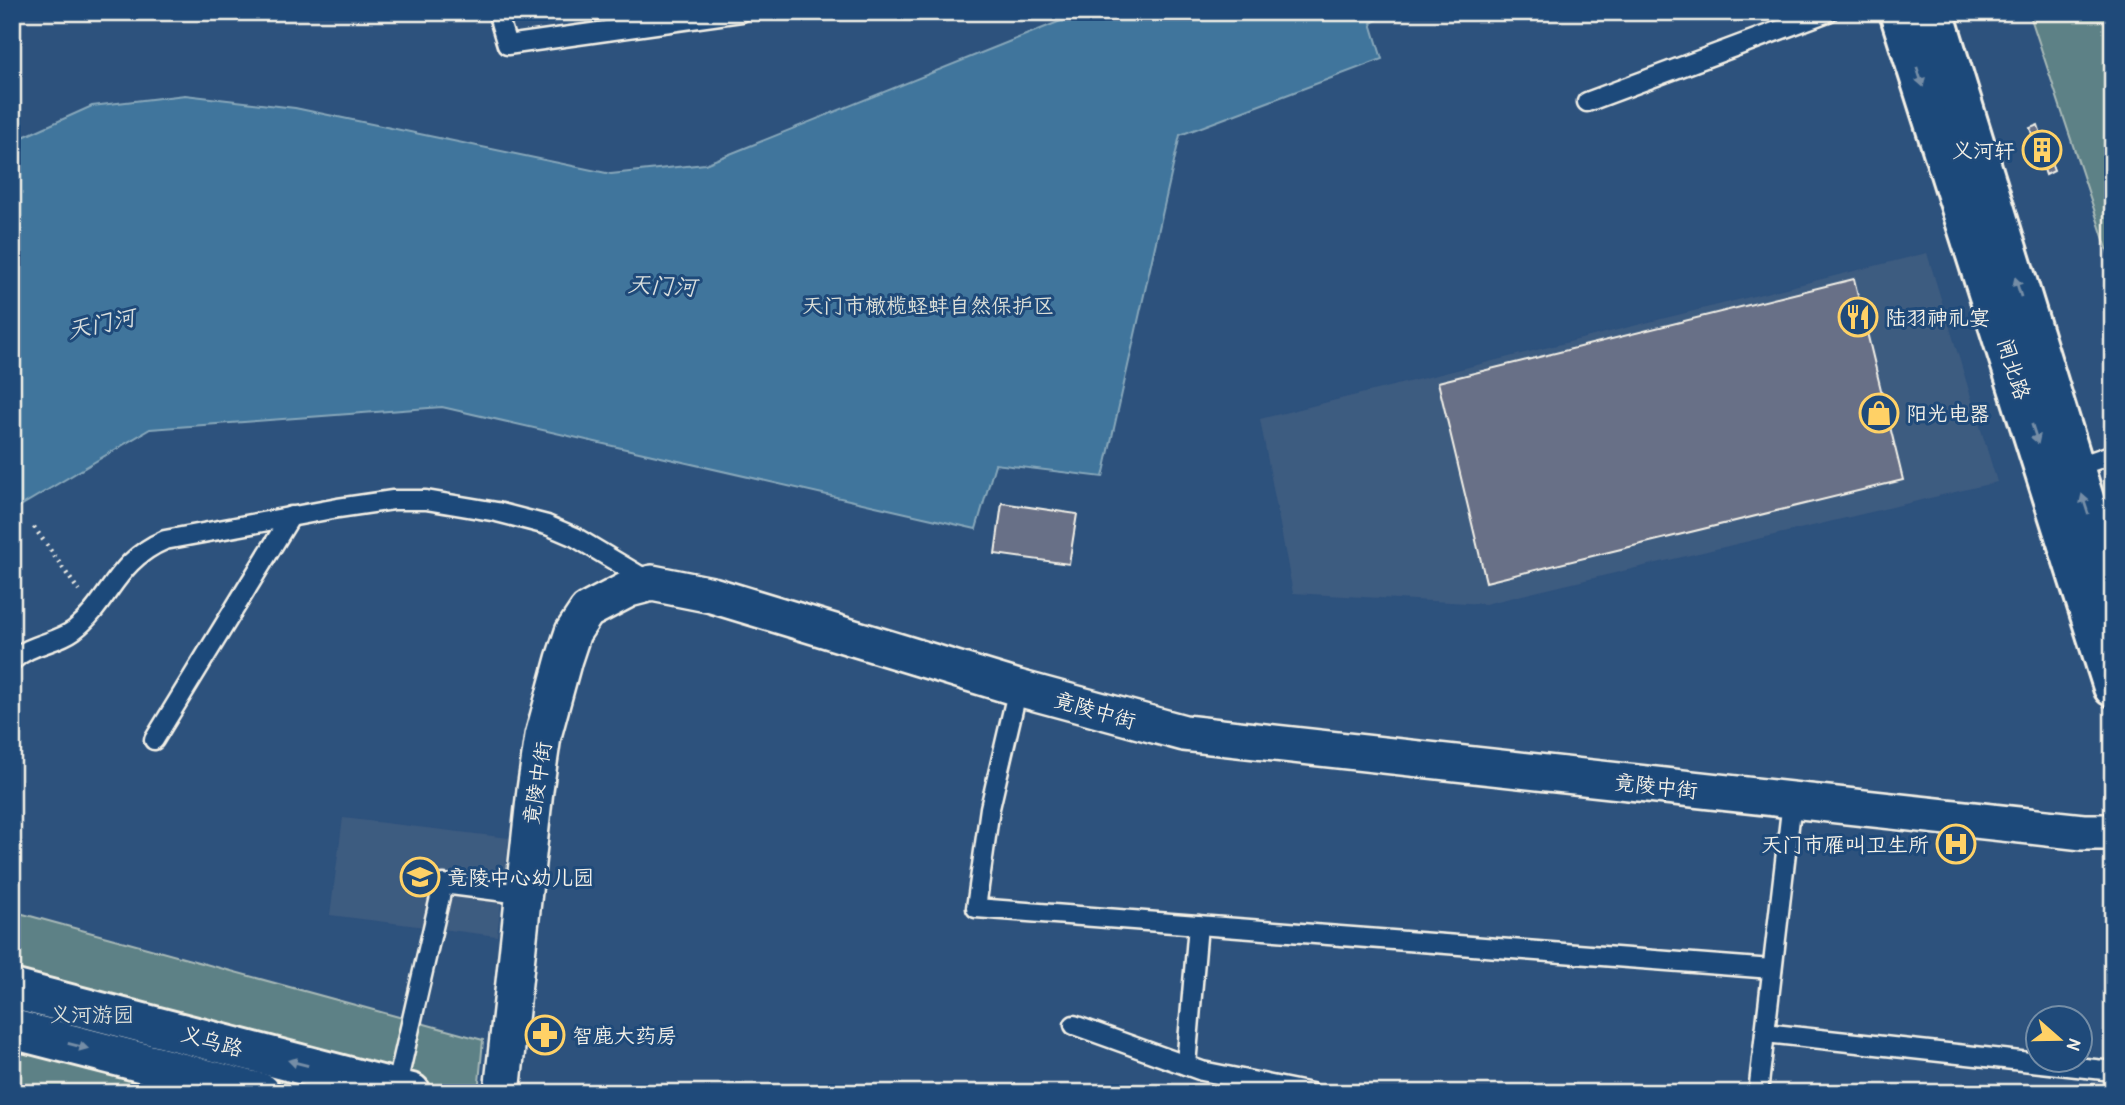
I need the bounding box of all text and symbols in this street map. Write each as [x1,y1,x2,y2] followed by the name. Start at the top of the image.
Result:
[1915,67,1926,88] one-way arrow
[2021,129,2063,171] building icon: 义河轩
[1952,136,2015,165] place label: 义河轩
[627,268,701,302] water label: 天门河
[2012,276,2022,297] one-way arrow
[802,291,1054,320] park label: 天门市橄榄蛏蚌自然保护区
[1837,296,1879,338] restaurant icon: 陆羽神礼宴
[64,300,142,345] water label: 天门河
[1885,303,1990,332] place label: 陆羽神礼宴
[1990,335,2038,403] street label: 闸北路
[1858,392,1900,434] shop icon: 阳光电器
[1906,399,1990,428] place label: 阳光电器
[2030,423,2040,444] one-way arrow
[2079,494,2089,515] one-way arrow
[1051,684,1139,736] street label: 竟陵中街
[516,739,558,827] street label: 竟陵中街
[1613,767,1699,805] street label: 竟陵中街
[1935,823,1977,865] hospital icon: 天门市雁叫卫生所
[1761,830,1929,859] place label: 天门市雁叫卫生所
[399,856,441,898] school or university icon: 竟陵中心幼儿园
[447,863,594,892] place label: 竟陵中心幼儿园
[50,1000,134,1029] park label: 义河游园
[2024,1004,2094,1074] north arrow
[524,1014,566,1056] pharmacy icon: 智鹿大药房
[178,1019,246,1063] street label: 义乌路
[572,1021,677,1050] place label: 智鹿大药房
[2061,1036,2089,1054] text: N
[67,1041,89,1052] one-way arrow
[287,1057,309,1068] one-way arrow

